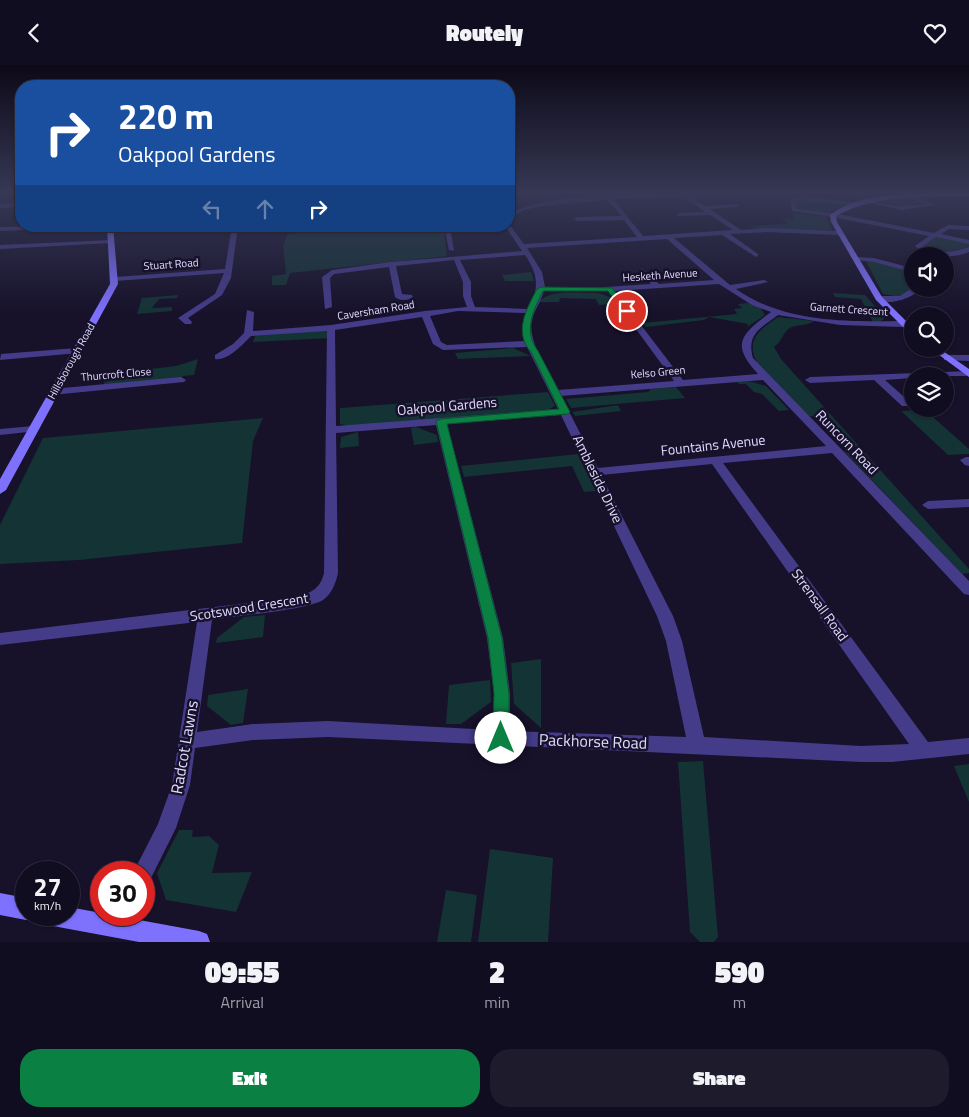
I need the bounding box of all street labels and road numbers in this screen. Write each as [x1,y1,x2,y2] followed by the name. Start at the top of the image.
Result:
[143,254,199,274] street label: Stuart Road
[622,264,699,286] street label: Hesketh Avenue
[336,296,416,324] street label: Caversham Road
[810,298,889,320] street label: Garnett Crescent
[43,320,99,402] street label: Hillsborough Road
[630,362,686,382] street label: Kelso Green
[80,363,152,385] street label: Thurcroft Close
[396,391,498,420] street label: Oakpool Gardens
[811,405,884,479] street label: Runcorn Road
[659,429,766,460] street label: Fountains Avenue
[568,431,629,526] street label: Ambleside Drive
[787,564,854,645] street label: Strensall Road
[188,587,310,626] street label: Scotswood Crescent
[164,698,204,796] street label: Radcot Lawns
[538,727,648,755] street label: Packhorse Road

